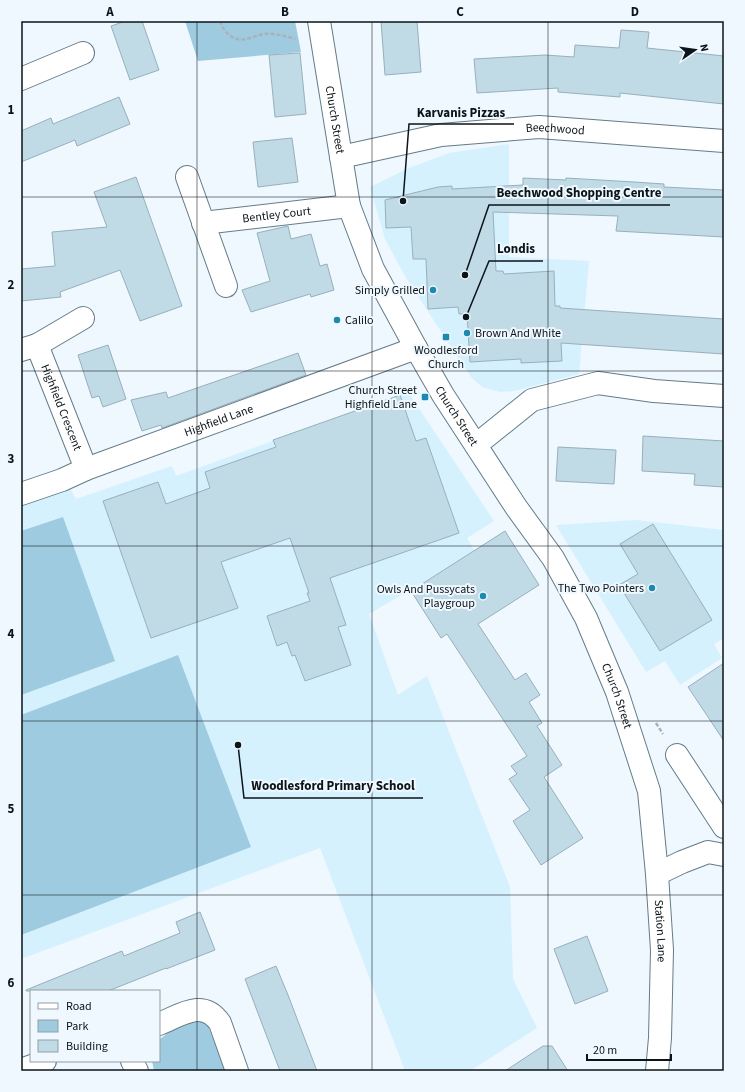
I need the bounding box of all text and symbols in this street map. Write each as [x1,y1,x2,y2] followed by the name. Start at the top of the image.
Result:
[105,3,114,21] text: A
[281,3,289,21] text: B
[456,3,464,21] text: C
[631,3,639,21] text: D
[675,30,715,70] north arrow
[696,43,712,53] text: N
[321,85,348,155] street label: Church Street
[409,99,514,124] callout: Karvanis Pizzas
[8,101,15,119] text: 1
[417,104,506,122] text: Karvanis Pizzas
[525,119,585,139] street label: Beechwood
[489,180,670,205] callout: Beechwood Shopping Centre
[496,184,662,202] text: Beechwood Shopping Centre
[241,203,312,227] street label: Bentley Court
[489,236,543,261] callout: Londis
[497,240,535,258] text: Londis
[8,276,15,294] text: 2
[355,282,425,299] place label: Simply Grilled
[428,285,438,295] marker: Simply Grilled
[345,312,373,329] place label: Calilo
[332,315,342,325] marker: Calilo
[475,325,561,342] place label: Brown And White
[462,328,472,338] marker: Brown And White
[441,332,451,342] marker: Woodlesford Church
[414,342,478,373] place label: Woodlesford Church
[36,362,86,453] street label: Highfield Crescent
[345,382,417,413] place label: Church Street Highfield Lane
[431,383,482,450] street label: Church Street
[420,392,430,402] marker: Church Street Highfield Lane
[182,400,256,441] street label: Highfield Lane
[8,450,15,468] text: 3
[558,580,644,597] place label: The Two Pointers
[377,581,475,612] place label: Owls And Pussycats Playgroup
[647,583,657,593] marker: The Two Pointers
[478,591,488,601] marker: Owls And Pussycats Playgroup
[8,625,15,643] text: 4
[597,661,636,731] street label: Church Street
[244,773,423,798] callout: Woodlesford Primary School
[251,777,415,795] text: Woodlesford Primary School
[8,800,15,818] text: 5
[650,899,670,963] street label: Station Lane
[8,974,15,992] text: 6
[30,990,160,1062] legend
[66,998,92,1015] text: Road
[66,1018,88,1035] text: Park
[587,1036,671,1062] scale bar
[66,1038,108,1055] text: Building
[593,1042,617,1059] text: 20 m

